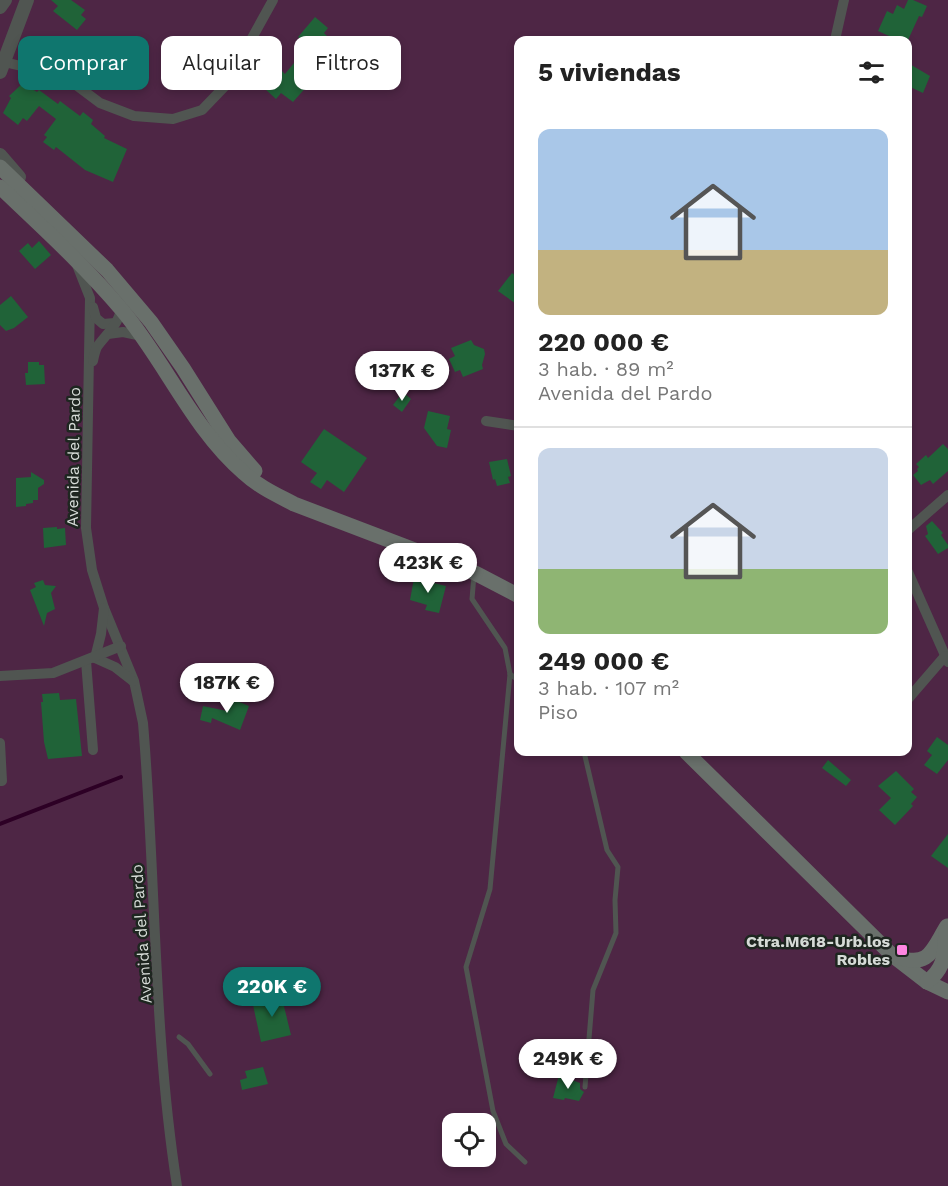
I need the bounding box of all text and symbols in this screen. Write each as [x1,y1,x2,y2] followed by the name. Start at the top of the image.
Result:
[18,36,149,90] chip: Comprar
[161,36,282,90] chip: Alquilar
[294,36,401,90] chip: Filtros
[855,56,888,89] icon: filters
[538,57,681,87] text: 5 viviendas
[659,168,767,276] icon: home
[538,327,669,357] text: 220 000 €
[353,351,451,402] pin: 137K €
[538,357,674,381] text: 3 hab. · 89 m²
[369,358,435,382] text: 137K €
[538,381,713,405] text: Avenida del Pardo
[63,387,84,527] street label: Avenida del Pardo
[659,487,767,595] icon: home
[379,543,477,594] pin: 423K €
[393,550,463,574] text: 423K €
[538,646,669,676] text: 249 000 €
[178,663,276,714] pin: 187K €
[194,670,260,694] text: 187K €
[538,676,679,700] text: 3 hab. · 107 m²
[538,700,578,724] text: Piso
[127,864,156,1004] street label: Avenida del Pardo
[746,932,890,969] place label: Ctra.M618-Urb.los Robles
[895,943,909,957] marker: Ctra.M618-Urb.los Robles
[223,967,321,1018] pin: 220K €
[237,974,307,998] text: 220K €
[519,1039,617,1090] pin: 249K €
[533,1046,603,1070] text: 249K €
[442,1113,496,1167] map controls
[442,1113,496,1167] button: locate

